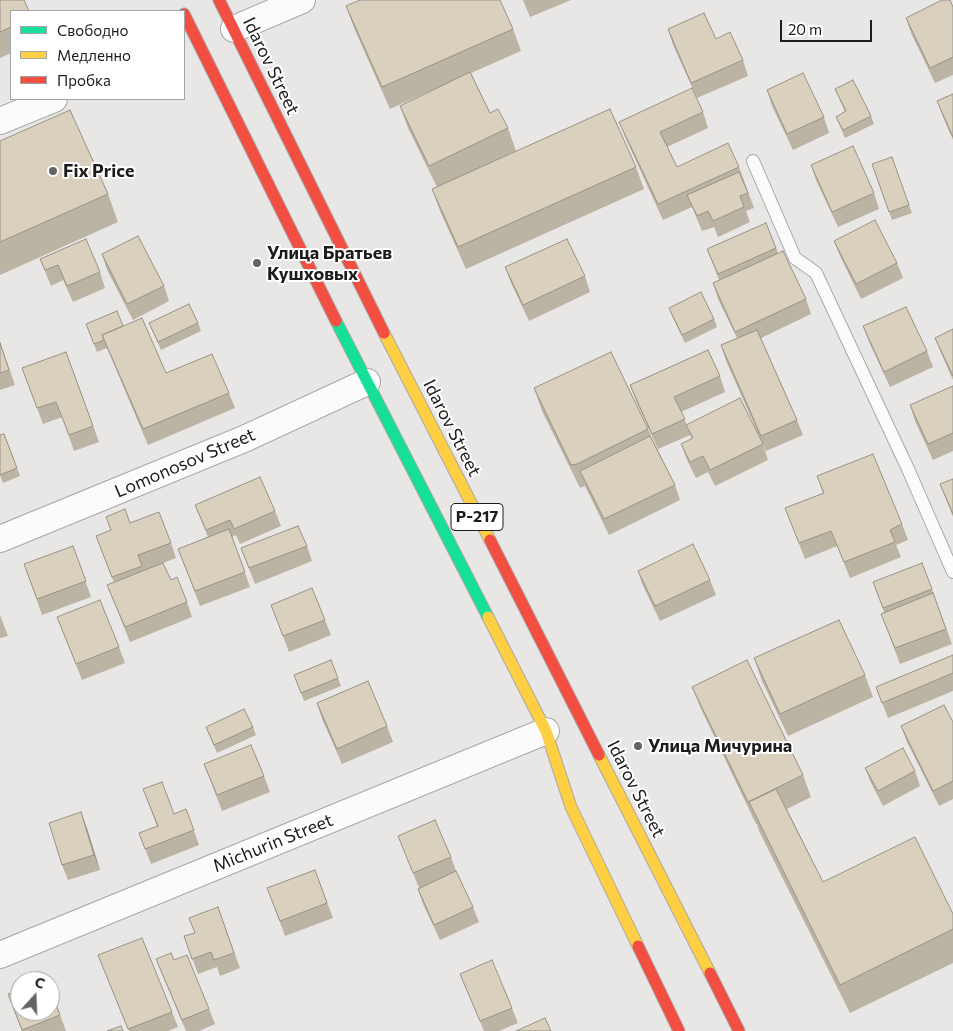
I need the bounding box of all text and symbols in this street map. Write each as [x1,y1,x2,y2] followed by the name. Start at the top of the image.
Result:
[10,10,185,100] legend
[783,10,876,42] scale bar
[238,14,304,118] street label: Idarov Street
[788,20,822,38] text: 20 m
[57,21,128,39] text: Свободно
[57,46,131,64] text: Медленно
[57,71,111,89] text: Пробка
[63,160,134,182] place label: Fix Price
[47,165,59,177] marker: Fix Price
[267,242,392,284] place label: Улица Братьев Кушховых
[251,257,263,269] marker: Улица Братьев Кушховых
[418,376,486,480] street label: Idarov Street
[111,424,259,502] street label: Lomonosov Street
[451,504,503,530] road number: Р-217
[648,735,792,757] place label: Улица Мичурина
[602,737,670,841] street label: Idarov Street
[632,740,644,752] marker: Улица Мичурина
[210,809,336,877] street label: Michurin Street
[10,971,60,1021] north arrow
[33,973,47,992] text: С

